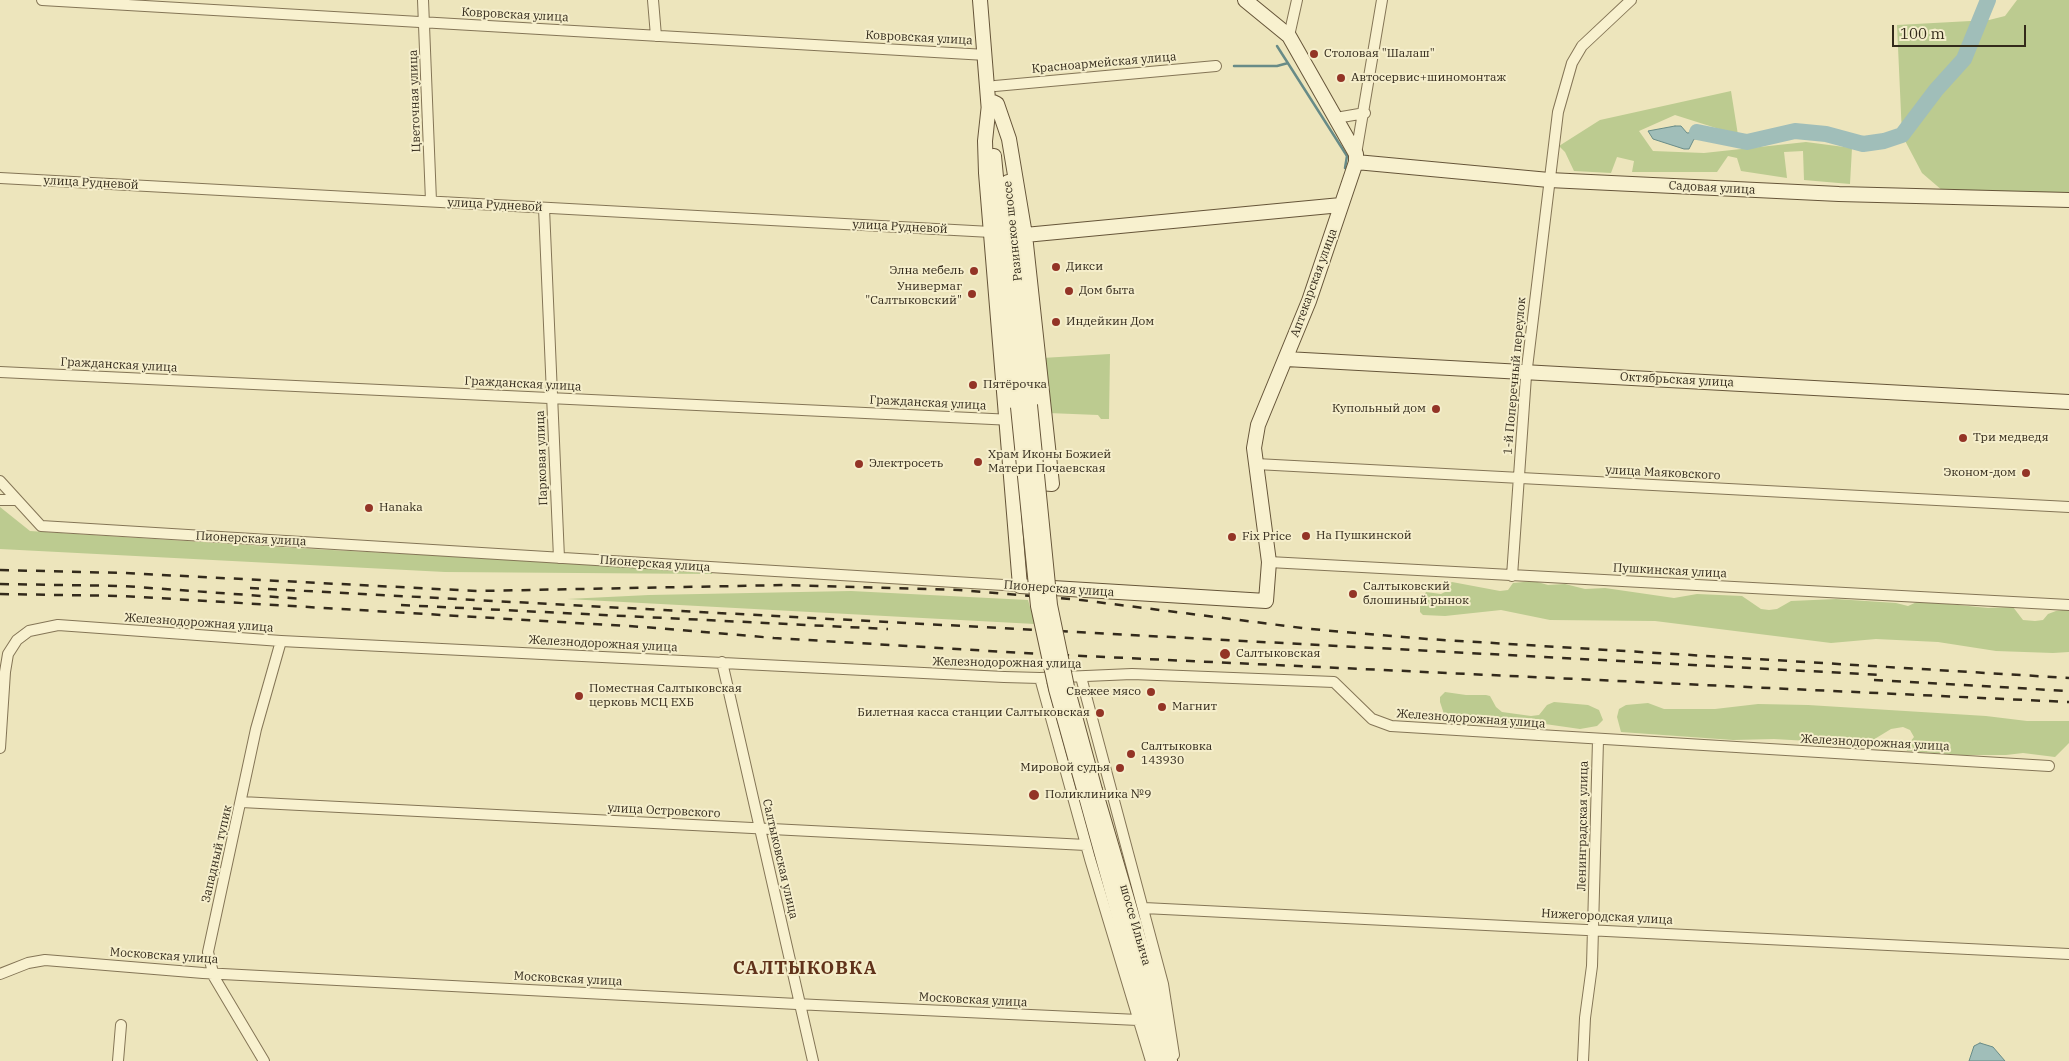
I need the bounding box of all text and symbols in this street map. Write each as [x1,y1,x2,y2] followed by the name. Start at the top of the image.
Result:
[461,5,569,25] street label: Ковровская улица
[1894,15,2028,47] scale bar
[1900,24,1945,43] text: 100 m
[865,28,973,48] street label: Ковровская улица
[1324,47,1435,61] place label: Столовая "Шалаш"
[1308,48,1320,60] marker: Столовая "Шалаш"
[406,49,424,153] street label: Цветочная улица
[1031,49,1177,77] street label: Красноармейская улица
[1351,71,1506,85] place label: Автосервис+шиномонтаж
[1335,72,1347,84] marker: Автосервис+шиномонтаж
[43,173,139,193] street label: улица Рудневой
[1668,179,1756,197] street label: Садовая улица
[1001,180,1025,282] street label: Разинское шоссе
[447,195,543,215] street label: улица Рудневой
[852,217,948,237] street label: улица Рудневой
[1288,227,1340,339] street label: Аптекарская улица
[1066,260,1103,274] place label: Дикси
[1050,261,1062,273] marker: Дикси
[889,264,964,278] place label: Элна мебель
[968,265,980,277] marker: Элна мебель
[865,280,962,308] place label: Универмаг "Салтыковский"
[1079,284,1135,298] place label: Дом быта
[1063,285,1075,297] marker: Дом быта
[966,288,978,300] marker: Универмаг "Салтыковский"
[1501,297,1529,455] street label: 1-й Поперечный переулок
[1066,315,1154,329] place label: Индейкин Дом
[1050,316,1062,328] marker: Индейкин Дом
[60,355,178,375] street label: Гражданская улица
[1620,370,1734,390] street label: Октябрьская улица
[464,374,582,394] street label: Гражданская улица
[983,378,1047,392] place label: Пятёрочка
[967,379,979,391] marker: Пятёрочка
[869,393,987,413] street label: Гражданская улица
[1332,402,1426,416] place label: Купольный дом
[1430,403,1442,415] marker: Купольный дом
[533,410,551,506] street label: Парковая улица
[1973,431,2049,445] place label: Три медведя
[1957,432,1969,444] marker: Три медведя
[988,448,1111,476] place label: Храм Иконы Божией Матери Почаевская
[972,456,984,468] marker: Храм Иконы Божией Матери Почаевская
[869,457,943,471] place label: Электросеть
[853,458,865,470] marker: Электросеть
[1605,463,1721,483] street label: улица Маяковского
[1944,466,2016,480] place label: Эконом-дом
[2020,467,2032,479] marker: Эконом-дом
[379,501,423,515] place label: Hanaka
[363,502,375,514] marker: Hanaka
[195,529,307,549] street label: Пионерская улица
[1316,529,1412,543] place label: На Пушкинской
[1242,530,1291,544] place label: Fix Price
[1300,530,1312,542] marker: На Пушкинской
[1226,531,1238,543] marker: Fix Price
[599,553,711,575] street label: Пионерская улица
[1613,561,1727,581] street label: Пушкинская улица
[1003,578,1115,600] street label: Пионерская улица
[1363,580,1469,608] place label: Салтыковский блошиный рынок
[1347,588,1359,600] marker: Салтыковский блошиный рынок
[124,611,274,635] street label: Железнодорожная улица
[528,633,678,655] street label: Железнодорожная улица
[1218,647,1232,661] marker: Салтыковская
[1236,647,1320,661] place label: Салтыковская
[932,654,1082,672] street label: Железнодорожная улица
[589,682,742,710] place label: Поместная Салтыковская церковь МСЦ ЕХБ
[1066,685,1141,699] place label: Свежее мясо
[1145,686,1157,698] marker: Свежее мясо
[573,690,585,702] marker: Поместная Салтыковская церковь МСЦ ЕХБ
[1172,700,1217,714] place label: Магнит
[1156,701,1168,713] marker: Магнит
[857,706,1090,720] place label: Билетная касса станции Салтыковская
[1094,707,1106,719] marker: Билетная касса станции Салтыковская
[1396,707,1546,731] street label: Железнодорожная улица
[1800,732,1950,754] street label: Железнодорожная улица
[1141,740,1212,768] place label: Салтыковка 143930
[1125,748,1137,760] marker: Салтыковка 143930
[1020,761,1110,775] place label: Мировой судья
[1575,761,1591,891] street label: Ленинградская улица
[1114,762,1126,774] marker: Мировой судья
[1027,788,1041,802] marker: Поликлиника №9
[1045,788,1151,802] place label: Поликлиника №9
[759,798,801,920] street label: Салтыковская улица
[607,801,721,821] street label: улица Островского
[199,804,235,904] street label: Западный тупик
[1117,883,1153,967] street label: шоссе Ильича
[1541,906,1673,928] street label: Нижегородская улица
[109,945,219,967] street label: Московская улица
[732,958,878,980] district label: САЛТЫКОВКА
[513,969,623,989] street label: Московская улица
[918,990,1028,1010] street label: Московская улица

